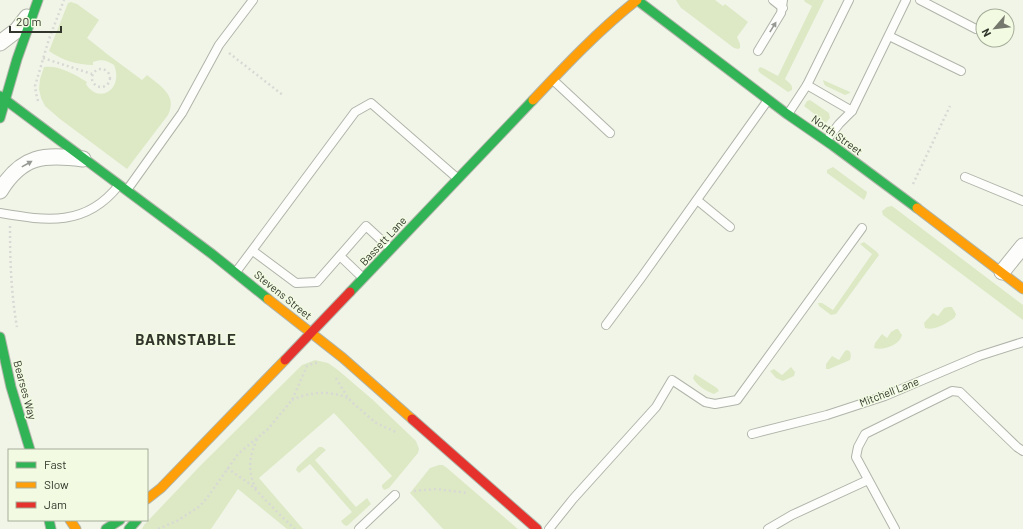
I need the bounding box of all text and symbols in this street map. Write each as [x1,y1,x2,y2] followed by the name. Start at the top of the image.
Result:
[10,8,61,34] scale bar
[975,8,1015,48] north arrow
[16,14,42,28] text: 20 m
[769,21,777,32] one-way arrow
[978,27,993,39] text: N
[809,112,865,157] street label: North Street
[21,160,33,167] one-way arrow
[357,213,409,268] street label: Bassett Lane
[252,267,315,322] street label: Stevens Street
[135,330,237,348] district label: BARNSTABLE
[11,359,40,421] street label: Bearses Way
[857,374,921,409] street label: Mitchell Lane
[8,449,148,521] legend
[44,457,67,471] text: Fast
[44,477,69,491] text: Slow
[44,497,67,511] text: Jam

